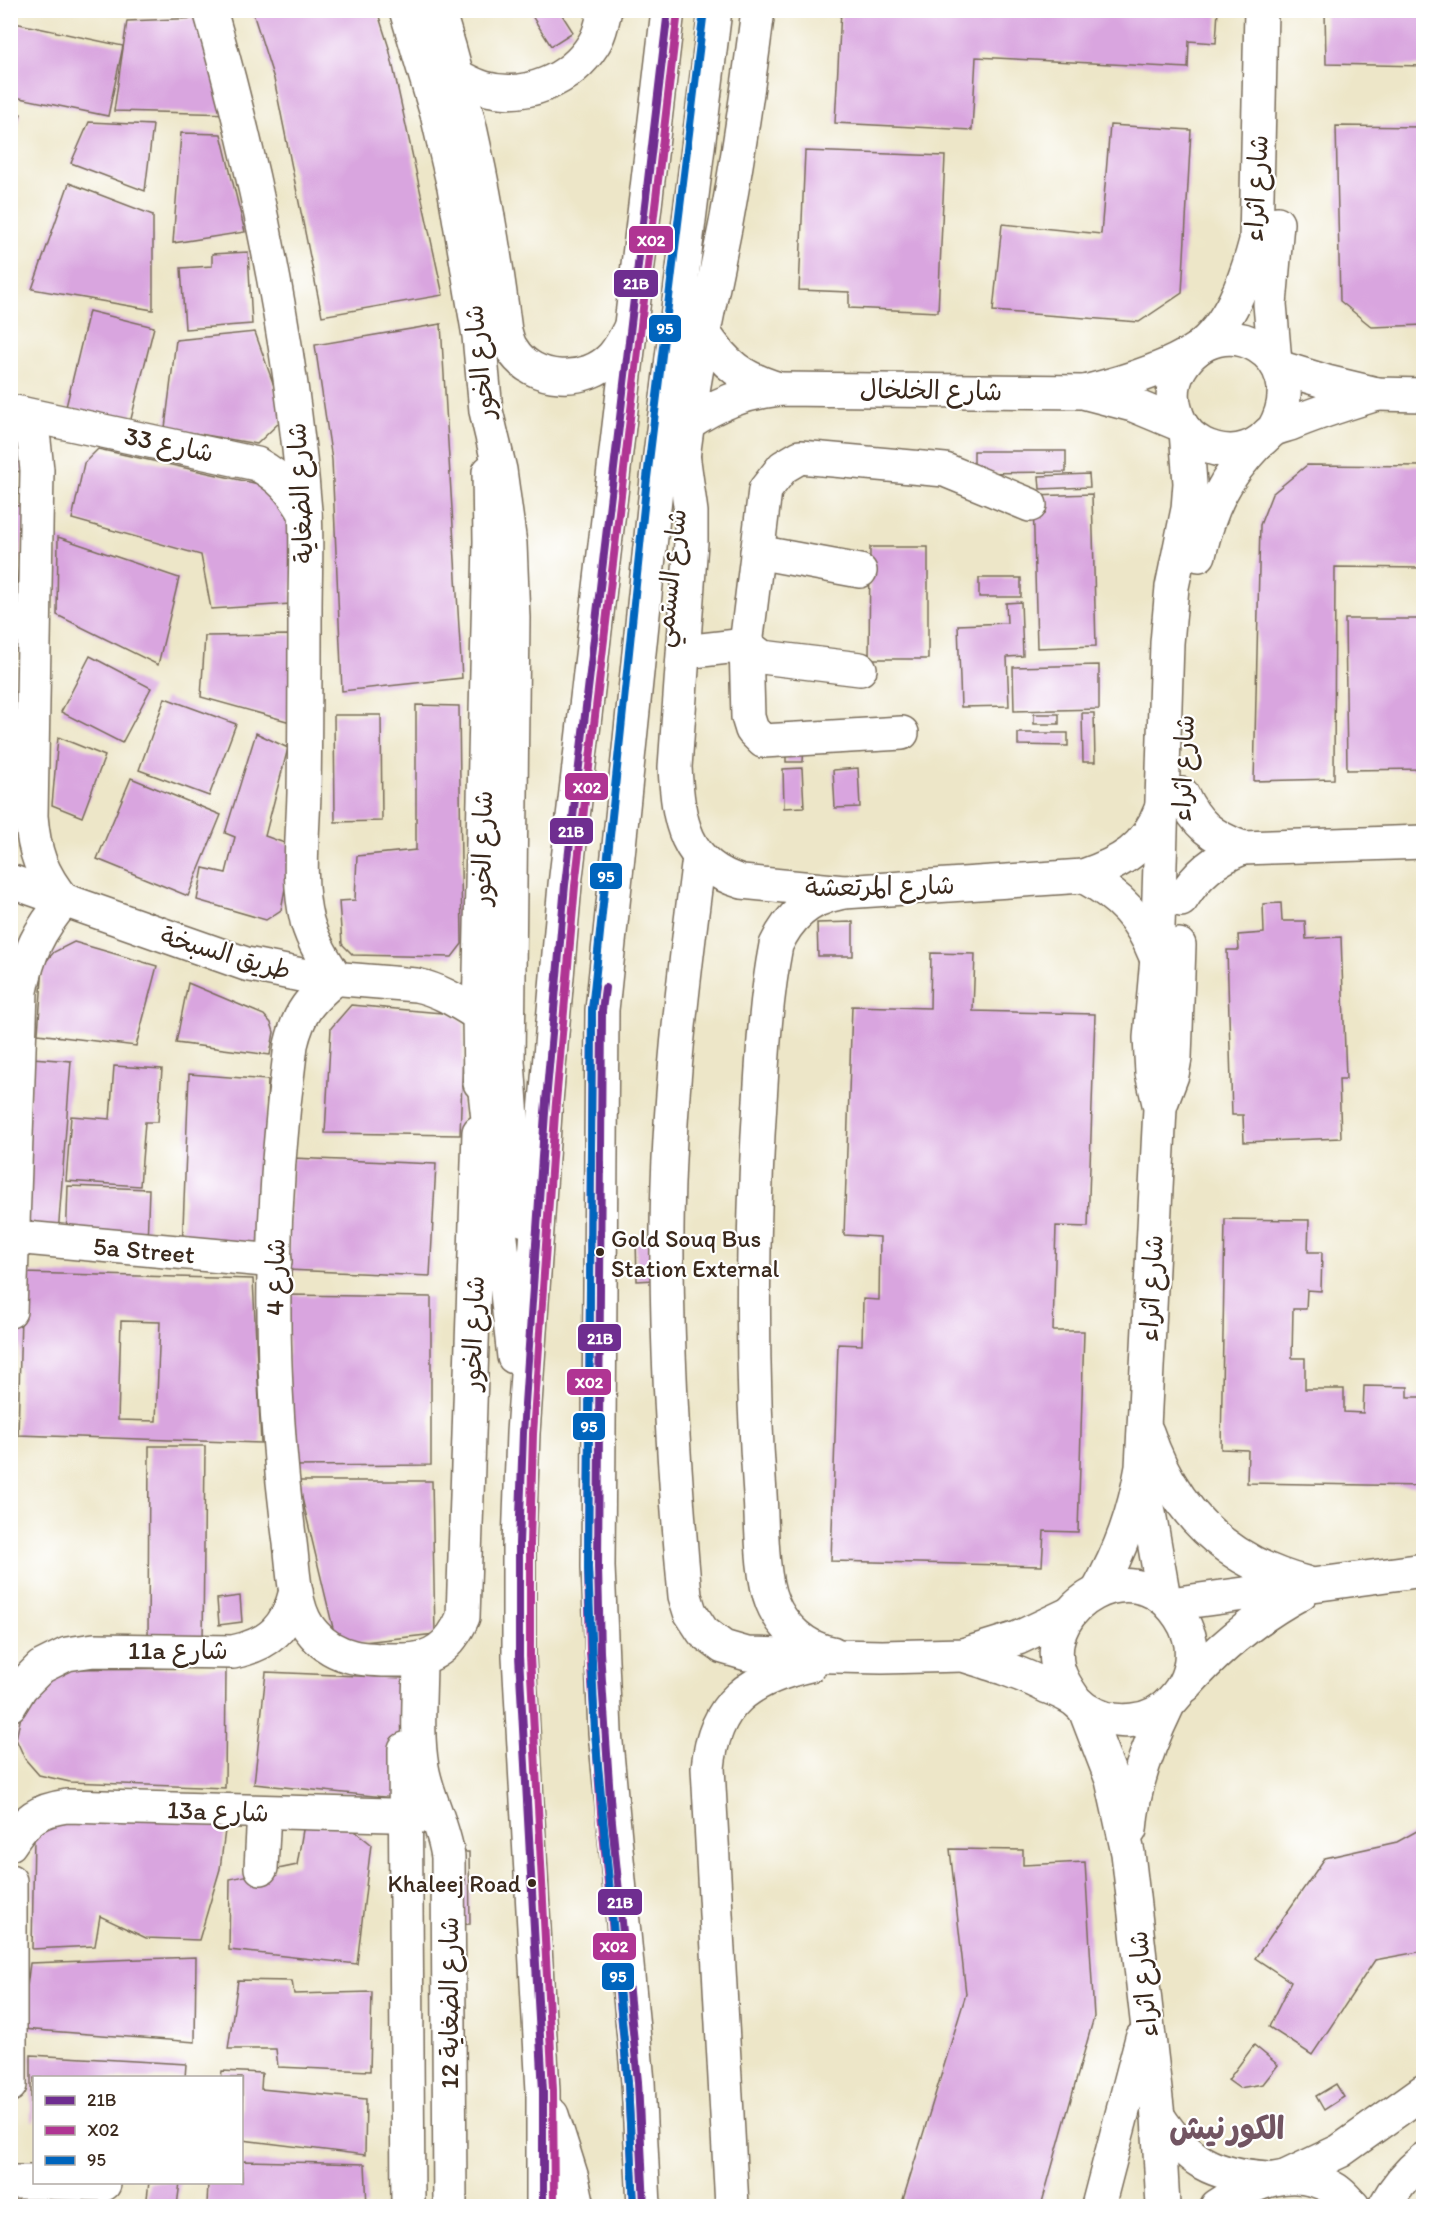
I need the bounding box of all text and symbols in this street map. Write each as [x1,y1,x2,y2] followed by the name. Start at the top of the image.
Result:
[1237,134,1277,242] street label: شارع اثراء
[628,225,674,254] line badge: X02
[637,231,666,250] text: X02
[613,269,659,298] line badge: 21B
[623,274,650,293] text: 21B
[457,303,503,423] street label: شارع الخور
[648,314,682,343] line badge: 95
[657,319,674,338] text: 95
[859,373,1003,409] street label: شارع الخلخال
[121,419,217,471] street label: شارع 33
[280,422,322,564] street label: شارع الضغاية
[647,507,700,650] street label: شارع الستمي
[1165,714,1203,822] street label: شارع اثراء
[564,772,609,801] line badge: X02
[573,778,602,797] text: X02
[465,790,501,908] street label: شارع الخور
[549,817,594,845] line badge: 21B
[558,822,585,841] text: 21B
[589,862,623,890] line badge: 95
[598,867,615,886] text: 95
[805,869,955,905] street label: شارع المرتعشة
[157,919,295,987] street label: طريق السبخة
[611,1224,779,1283] place label: Gold Souq Bus Station External
[92,1230,196,1270] street label: 5a Street
[1132,1234,1172,1342] street label: شارع اثراء
[258,1238,294,1316] street label: شارع 4
[594,1246,606,1258] marker: Gold Souq Bus Station External
[455,1275,493,1393] street label: شارع الخور
[577,1323,622,1352] line badge: 21B
[587,1329,614,1348] text: 21B
[566,1368,612,1396] line badge: X02
[575,1373,604,1392] text: X02
[572,1412,606,1441] line badge: 95
[581,1417,598,1436] text: 95
[128,1634,228,1668] street label: 11a شارع
[166,1793,269,1831] street label: 13a شارع
[387,1869,521,1898] place label: Khaleej Road
[526,1877,538,1889] marker: Khaleej Road
[597,1888,643,1916] line badge: 21B
[607,1893,634,1912] text: 21B
[433,1917,467,2089] street label: 12 شارع الضغاية
[1121,1929,1166,2039] street label: شارع اثراء
[592,1932,637,1961] line badge: X02
[600,1937,629,1956] text: X02
[601,1962,635,1991] line badge: 95
[610,1967,627,1986] text: 95
[33,2076,243,2184] legend
[87,2089,116,2111] text: 21B
[1169,2109,1285,2148] district label: الكورنيش
[87,2119,120,2141] text: X02
[87,2149,106,2171] text: 95

